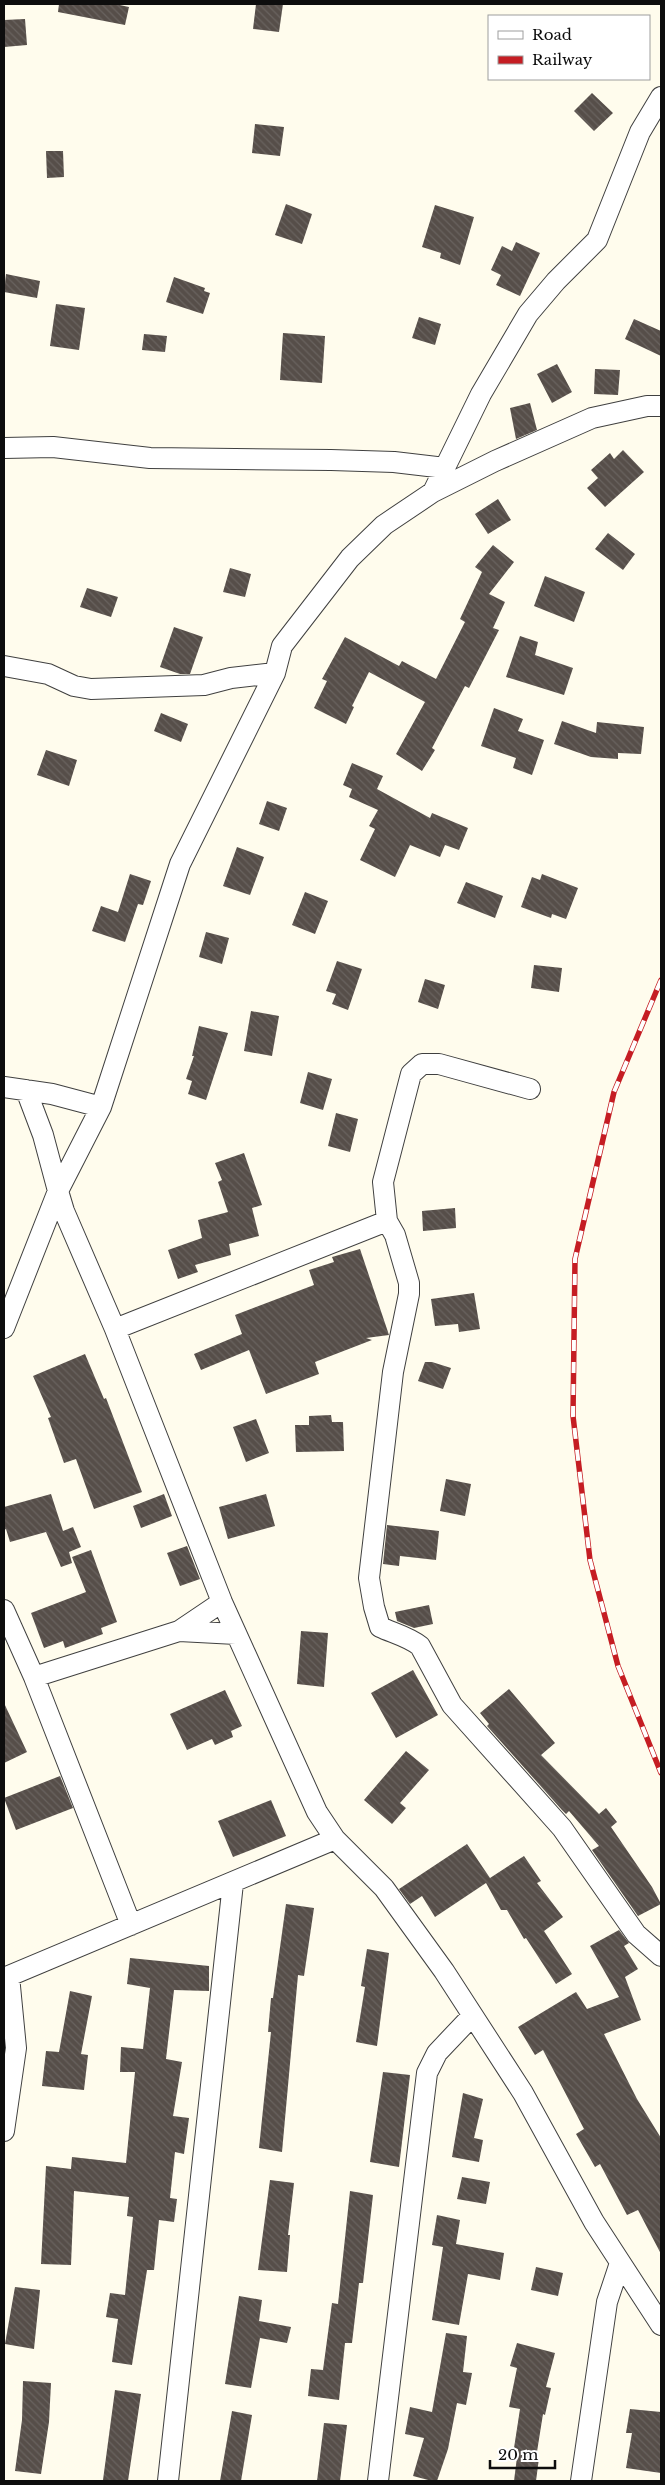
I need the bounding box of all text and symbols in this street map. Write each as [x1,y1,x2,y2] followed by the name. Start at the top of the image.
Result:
[488,15,650,80] legend
[532,25,572,44] text: Road
[532,50,593,69] text: Railway
[490,2438,555,2470] scale bar
[498,2445,538,2464] text: 20 m

